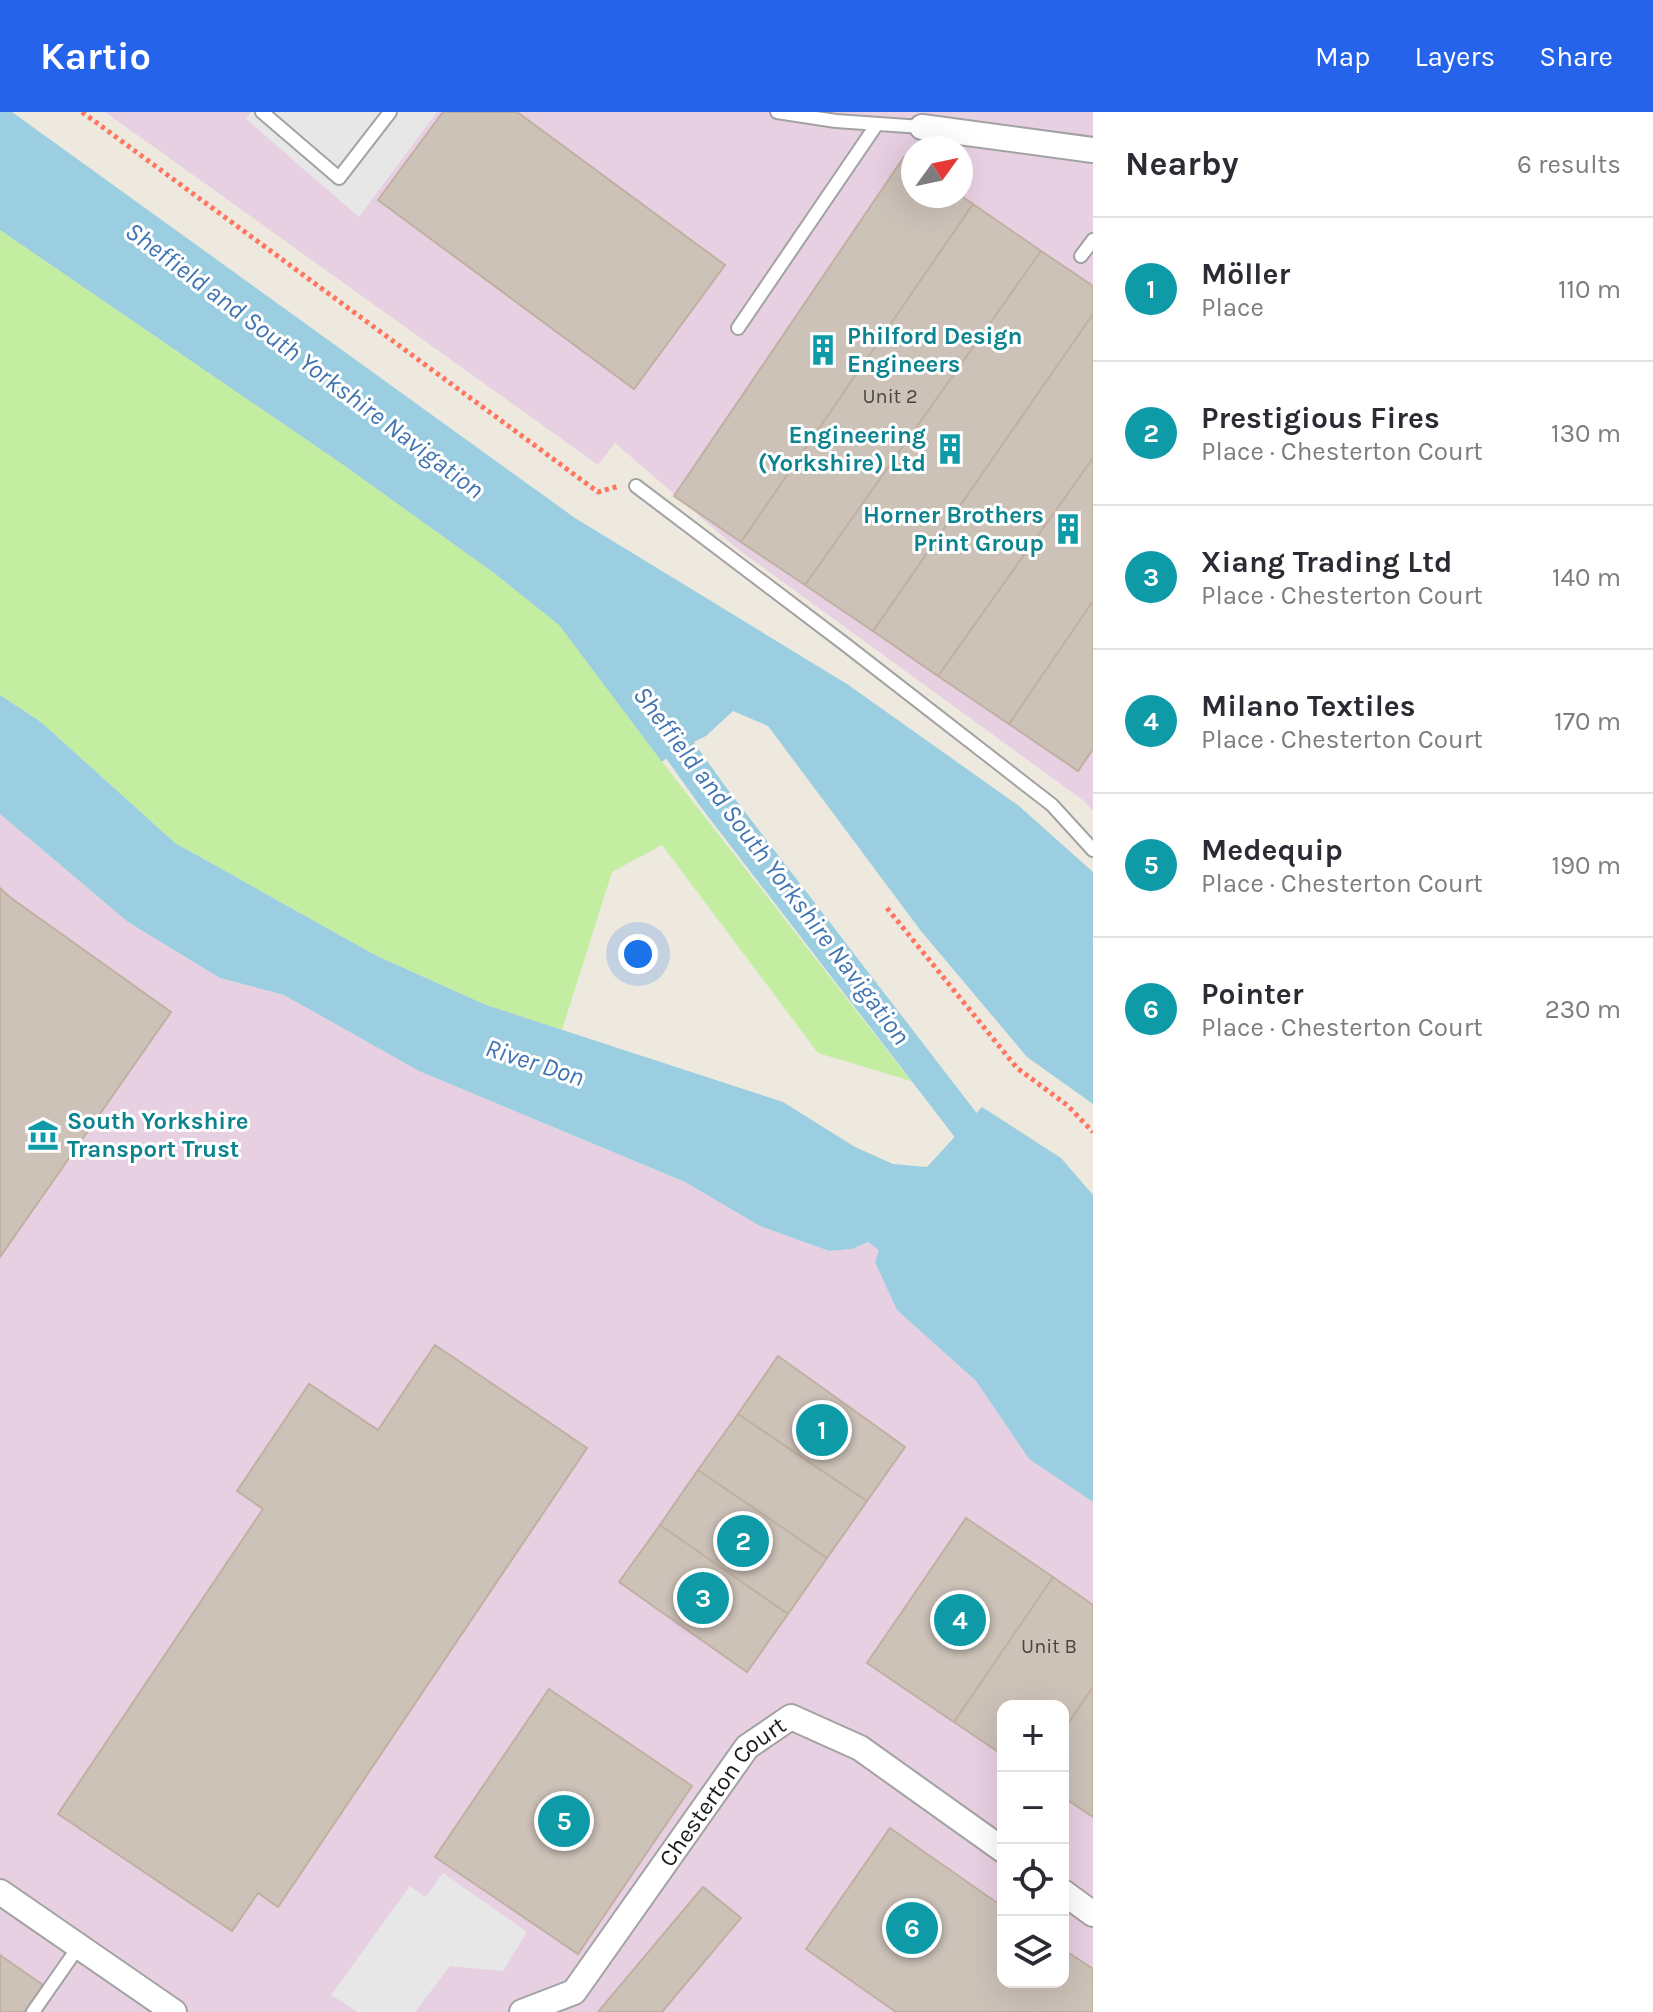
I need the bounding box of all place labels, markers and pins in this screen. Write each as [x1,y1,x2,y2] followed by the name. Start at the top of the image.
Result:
[847,322,1022,378] place label: Philford Design Engineers
[806,333,840,367] building icon: Philford Design Engineers
[758,421,926,477] place label: Engineering (Yorkshire) Ltd
[933,432,967,466] building icon: Engineering (Yorkshire) Ltd
[863,501,1044,557] place label: Horner Brothers Print Group
[1051,512,1085,546] building icon: Horner Brothers Print Group
[67,1107,248,1163] place label: South Yorkshire Transport Trust
[26,1118,60,1152] museum icon: South Yorkshire Transport Trust
[796,1400,848,1460] pin: 1
[717,1511,769,1571] pin: 2
[677,1568,729,1628] pin: 3
[934,1590,986,1650] pin: 4
[538,1791,590,1851] pin: 5
[886,1898,938,1958] pin: 6

